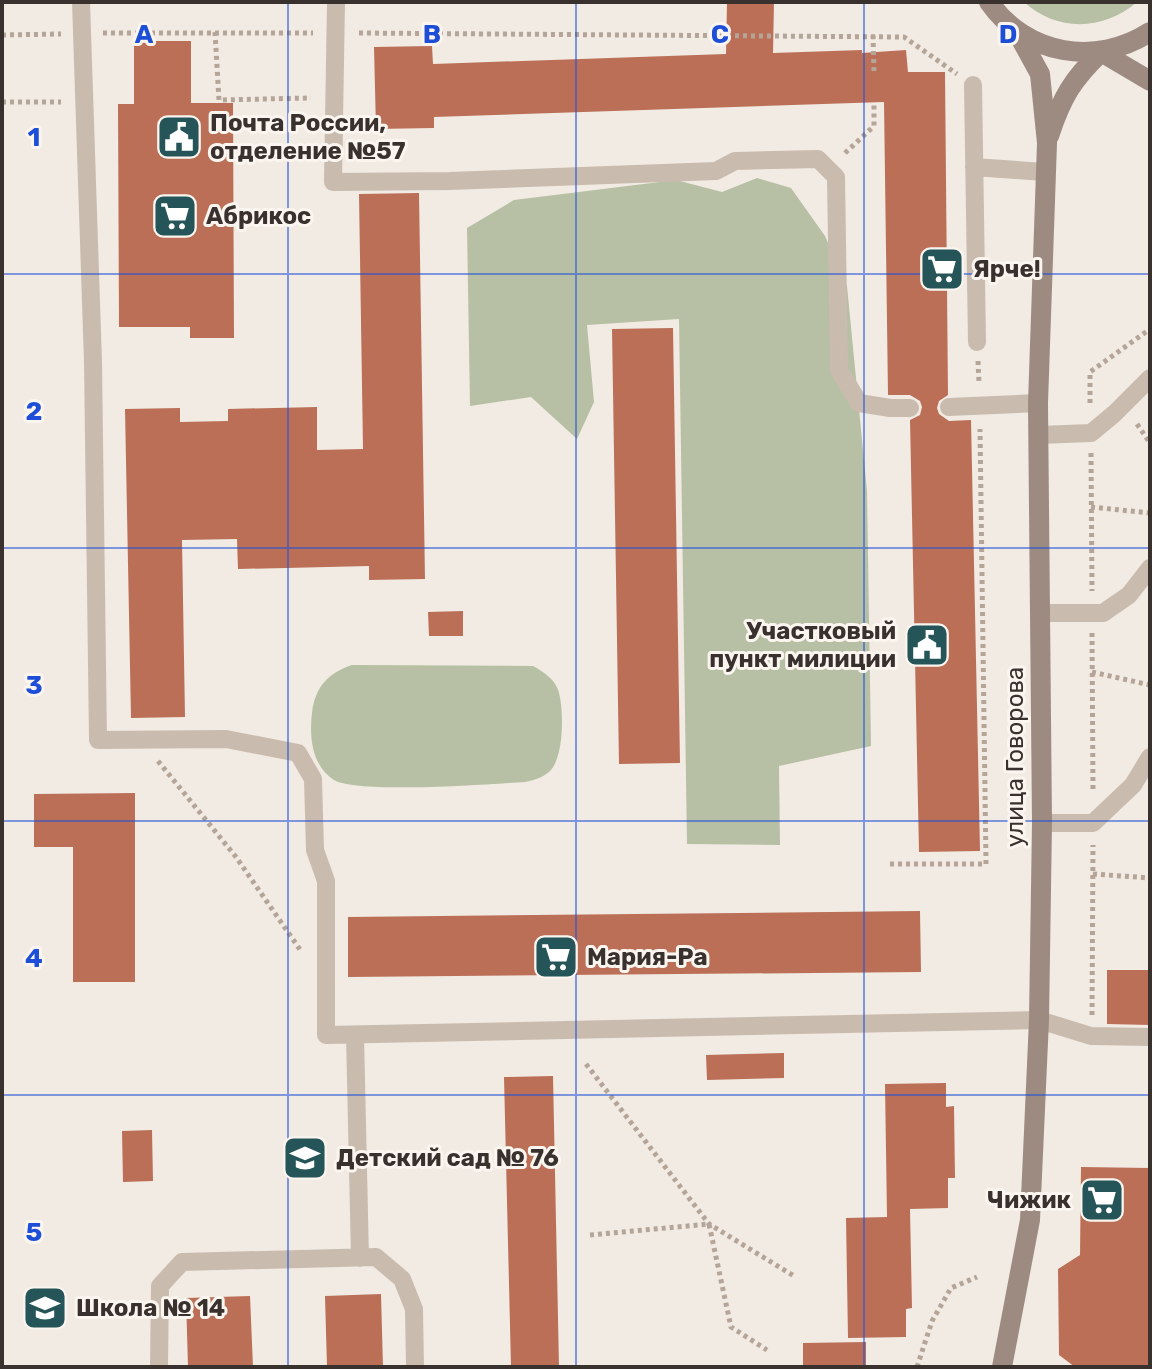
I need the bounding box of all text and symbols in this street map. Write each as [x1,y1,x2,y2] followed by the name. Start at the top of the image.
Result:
[135,19,154,50] text: A
[423,19,441,50] text: B
[711,19,729,50] text: C
[999,19,1017,50] text: D
[210,109,406,165] place label: Почта России, отделение №57
[155,113,203,161] public building icon: Почта России, отделение №57
[28,122,40,153] text: 1
[151,192,199,240] supermarket icon: Абрикос
[206,202,311,230] place label: Абрикос
[918,245,966,293] supermarket icon: Ярче!
[973,255,1041,283] place label: Ярче!
[26,396,42,427] text: 2
[709,617,896,673] place label: Участковый пункт милиции
[903,621,951,669] public building icon: Участковый пункт милиции
[1001,667,1029,847] street label: улица Говорова
[25,670,43,701] text: 3
[532,933,580,981] supermarket icon: Мария-Ра
[25,943,43,974] text: 4
[587,943,708,971] place label: Мария-Ра
[281,1134,329,1182] school or university icon: Детский сад № 76
[336,1144,559,1172] place label: Детский сад № 76
[1078,1176,1126,1224] supermarket icon: Чижик
[987,1186,1071,1214] place label: Чижик
[26,1217,42,1248] text: 5
[21,1284,69,1332] school or university icon: Школа № 14
[76,1294,225,1322] place label: Школа № 14

